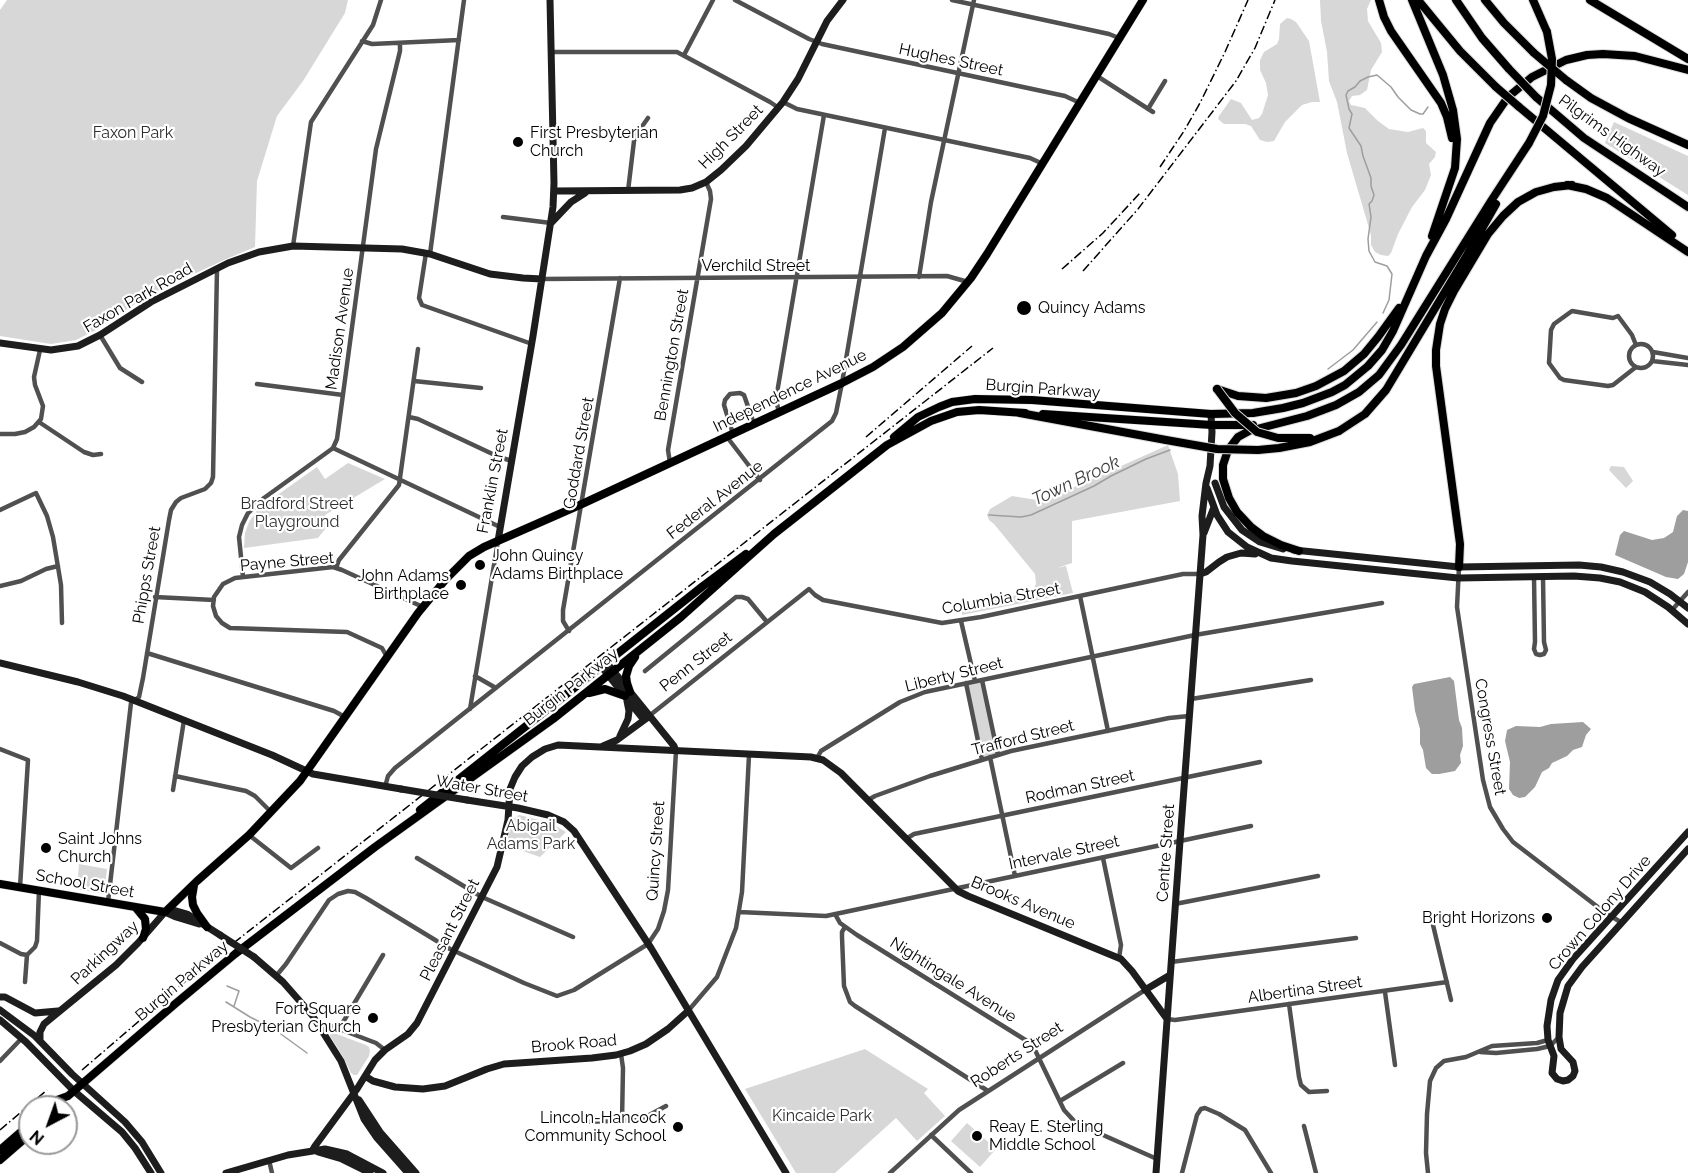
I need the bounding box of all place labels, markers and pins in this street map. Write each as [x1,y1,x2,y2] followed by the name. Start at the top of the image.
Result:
[530,123,658,161] place label: First Presbyterian Church
[511,135,525,149] marker: First Presbyterian Church
[1038,298,1145,318] place label: Quincy Adams
[1015,299,1033,317] marker: Quincy Adams
[492,546,623,584] place label: John Quincy Adams Birthplace
[473,558,487,572] marker: John Quincy Adams Birthplace
[358,566,449,604] place label: John Adams Birthplace
[454,578,468,592] marker: John Adams Birthplace
[58,829,142,867] place label: Saint Johns Church
[39,841,53,855] marker: Saint Johns Church
[1422,908,1535,928] place label: Bright Horizons
[1540,911,1554,925] marker: Bright Horizons
[211,999,361,1037] place label: Fort Square Presbyterian Church
[366,1011,380,1025] marker: Fort Square Presbyterian Church
[524,1108,666,1146] place label: Lincoln-Hancock Community School
[989,1117,1103,1155] place label: Reay E. Sterling Middle School
[671,1120,685,1134] marker: Lincoln-Hancock Community School
[970,1129,984,1143] marker: Reay E. Sterling Middle School

